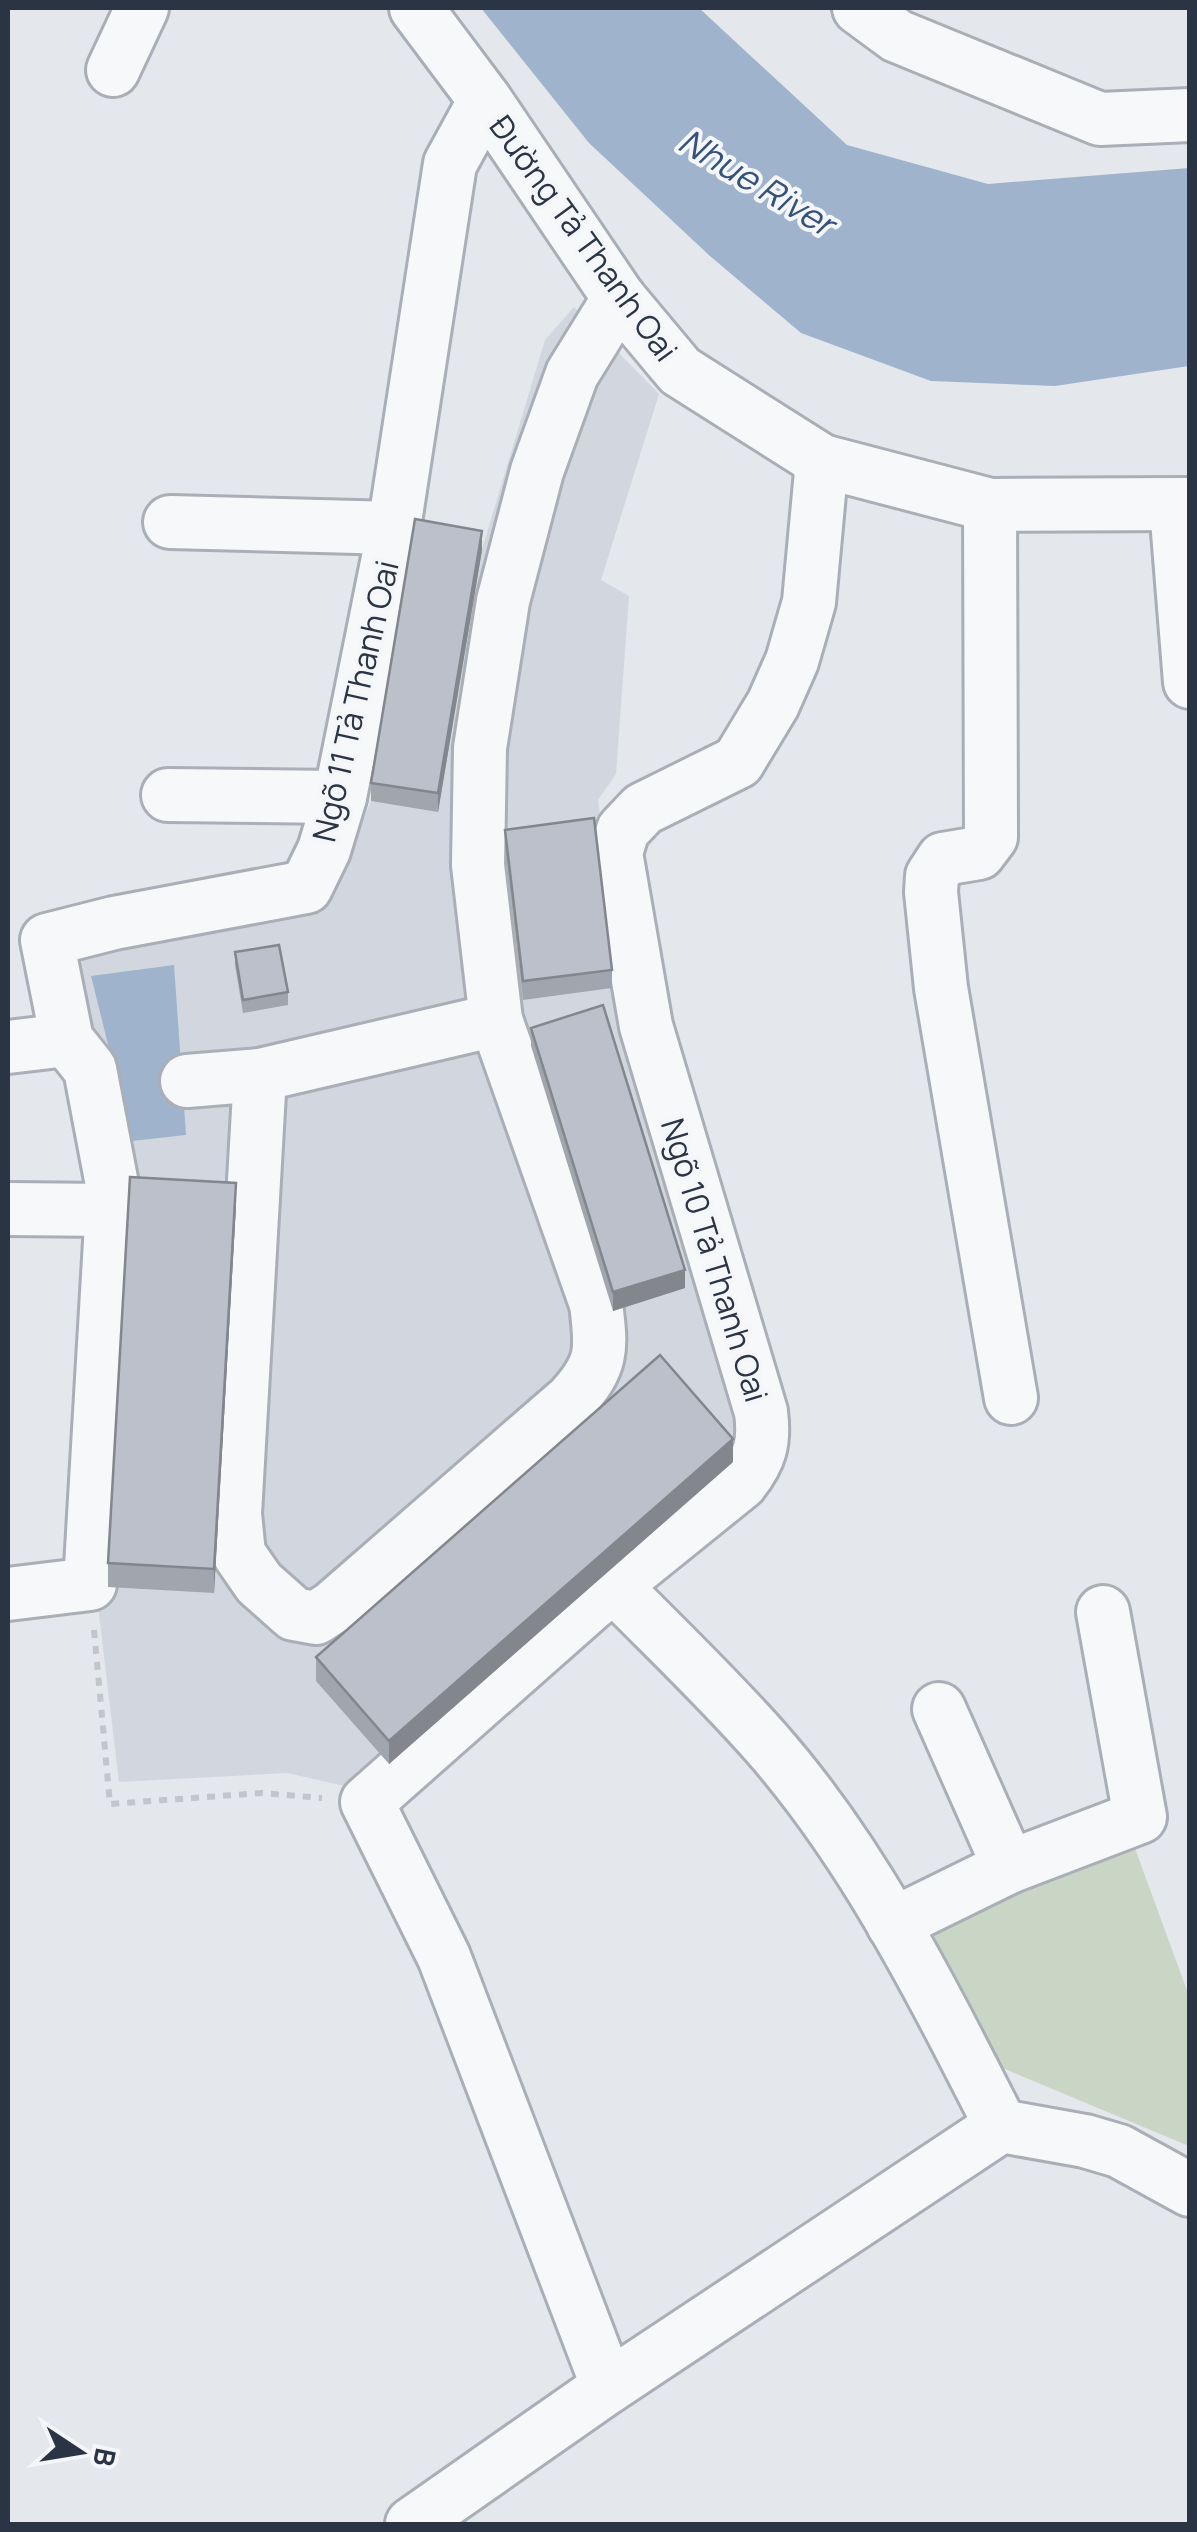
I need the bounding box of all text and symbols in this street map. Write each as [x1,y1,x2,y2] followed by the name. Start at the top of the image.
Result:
[480,106,688,370] street label: Đường Tả Thanh Oai
[670,117,847,249] water label: Nhue River
[301,556,409,846] street label: Ngõ 11 Tả Thanh Oai
[651,1113,779,1407] street label: Ngõ 10 Tả Thanh Oai
[30,2402,130,2502] north arrow
[85,2445,126,2470] text: B

